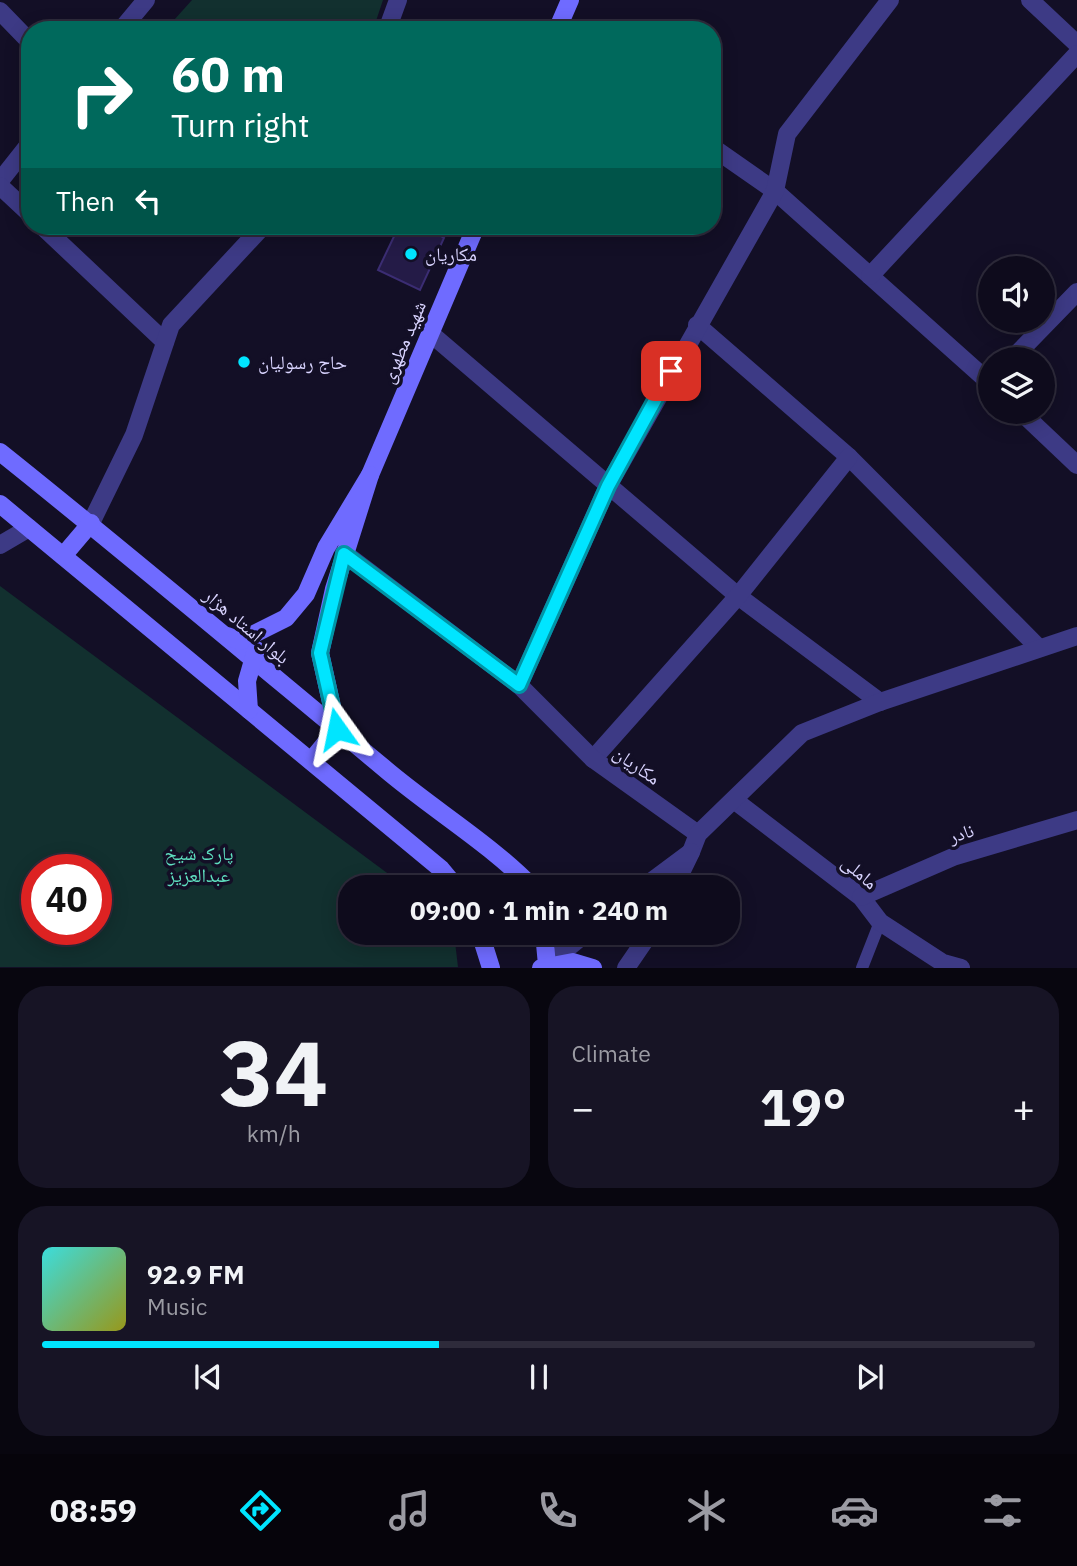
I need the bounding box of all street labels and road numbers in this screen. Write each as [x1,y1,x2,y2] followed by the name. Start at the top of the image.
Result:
[375,297,431,387] street label: شهید مطهری
[198,582,295,669] street label: بلوار استاد هژار
[609,740,665,790] street label: مکاریان
[944,818,977,849] street label: نادر
[837,850,883,894] street label: ماملی

